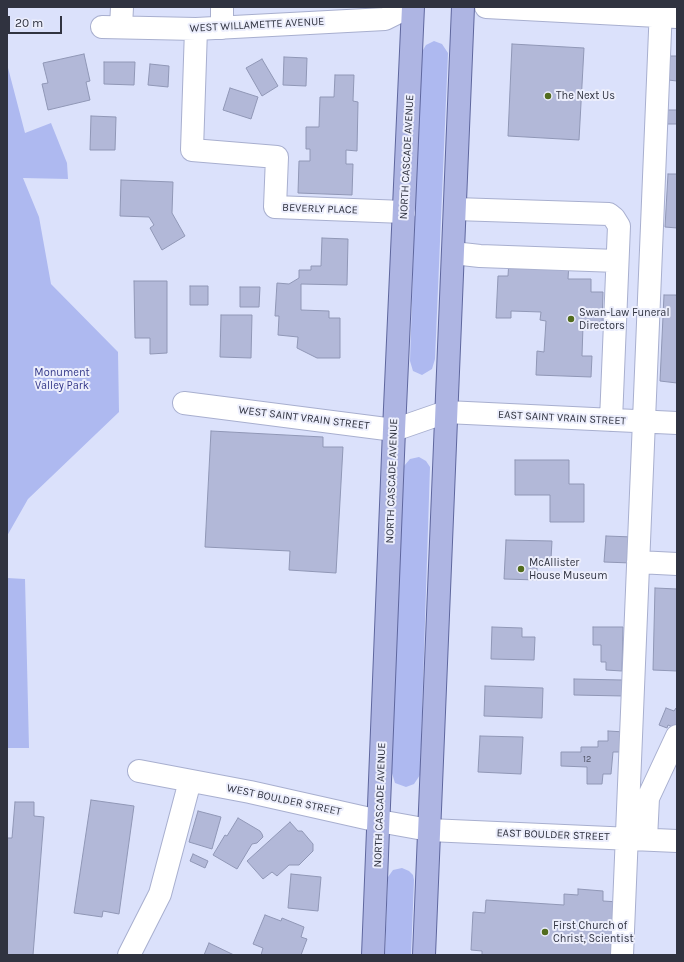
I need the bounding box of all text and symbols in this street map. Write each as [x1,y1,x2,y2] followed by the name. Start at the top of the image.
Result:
[10,8,64,34] scale bar
[189,15,325,35] street label: WEST WILLAMETTE AVENUE
[15,16,43,30] text: 20 m
[556,89,615,103] place label: The Next Us
[543,91,553,101] marker: The Next Us
[397,94,417,220] street label: NORTH CASCADE AVENUE
[282,201,358,217] street label: BEVERLY PLACE
[579,306,669,332] place label: Swan-Law Funeral Directors
[566,314,576,324] marker: Swan-Law Funeral Directors
[34,366,90,392] park label: Monument Valley Park
[238,403,370,433] street label: WEST SAINT VRAIN STREET
[498,408,626,428] street label: EAST SAINT VRAIN STREET
[383,418,401,544] street label: NORTH CASCADE AVENUE
[529,556,607,582] place label: McAllister House Museum
[516,564,526,574] marker: McAllister House Museum
[371,742,389,868] street label: NORTH CASCADE AVENUE
[583,754,591,764] house number: 12
[226,781,342,819] street label: WEST BOULDER STREET
[496,826,610,844] street label: EAST BOULDER STREET
[553,919,634,945] place label: First Church of Christ, Scientist
[540,927,550,937] marker: First Church of Christ, Scientist

